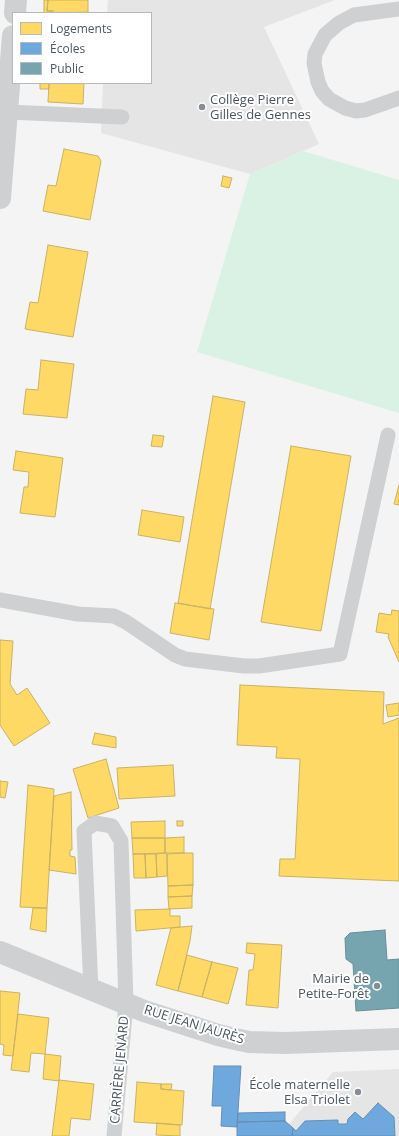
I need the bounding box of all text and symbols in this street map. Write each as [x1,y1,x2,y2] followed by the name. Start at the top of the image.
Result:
[12,12,152,84] legend
[50,20,112,37] text: Logements
[50,40,85,57] text: Écoles
[50,60,84,77] text: Public
[210,92,311,123] place label: Collège Pierre Gilles de Gennes
[197,102,207,112] marker: Collège Pierre Gilles de Gennes
[298,971,369,1002] place label: Mairie de Petite-Forêt
[372,981,382,991] marker: Mairie de Petite-Forêt
[142,1002,246,1048] street label: RUE JEAN JAURÈS
[108,1015,132,1125] street label: CARRIÈRE JENARD
[249,1077,350,1108] place label: École maternelle Elsa Triolet
[353,1087,363,1097] marker: École maternelle Elsa Triolet

